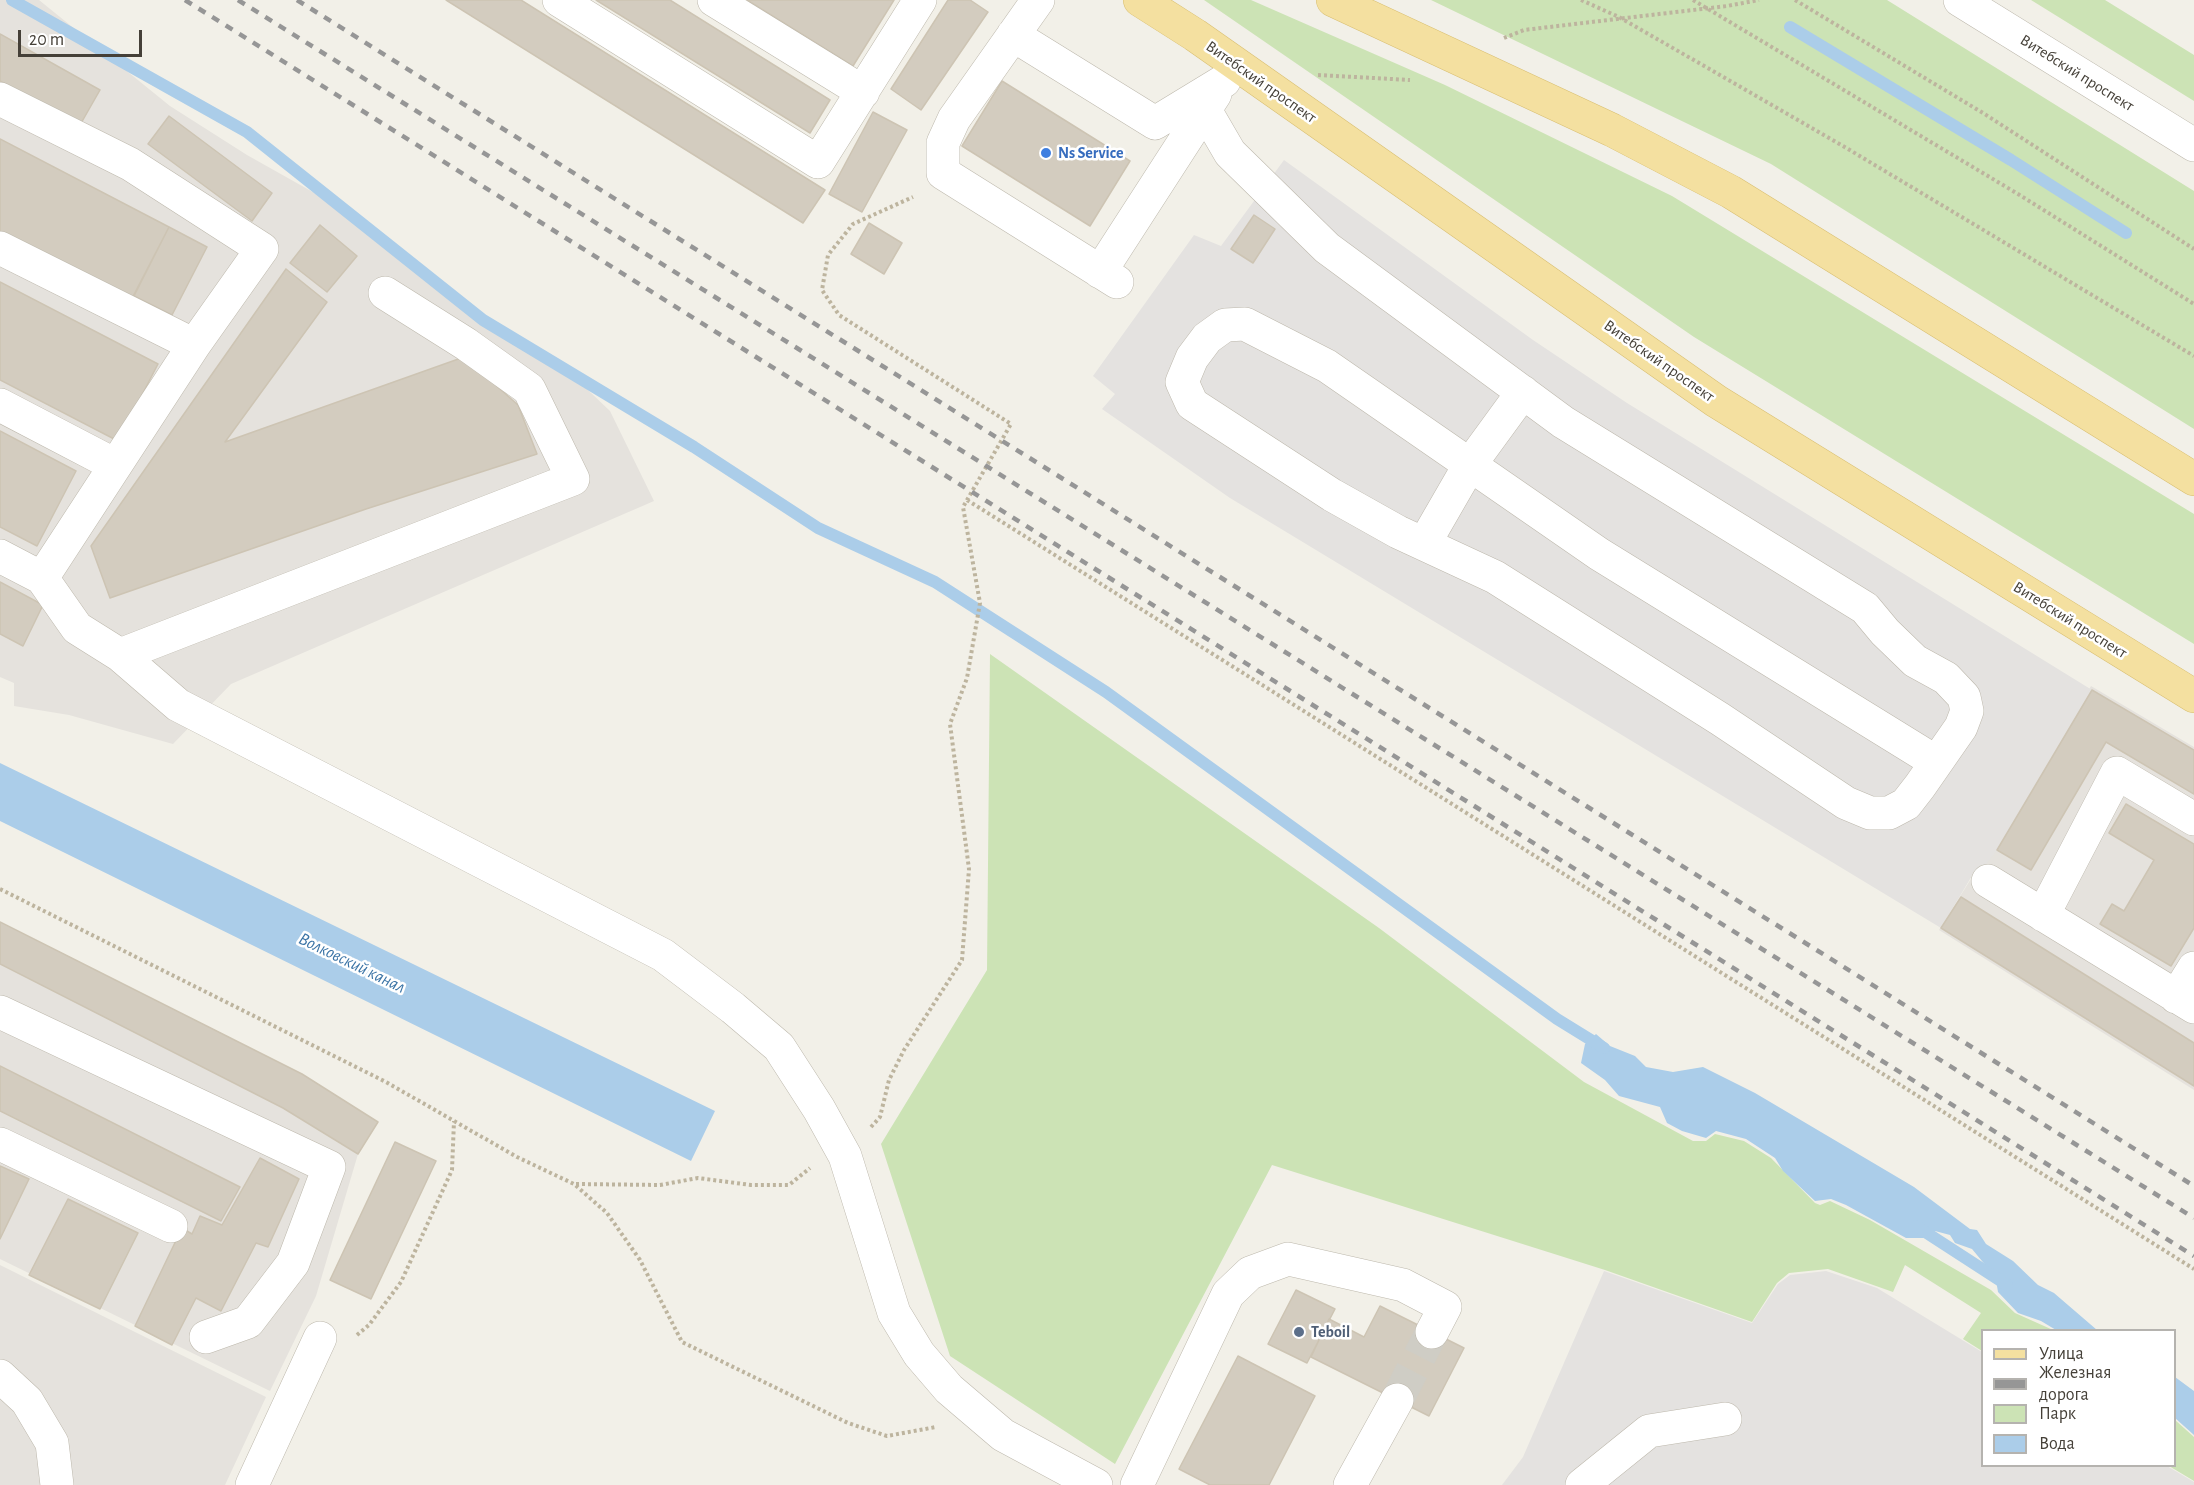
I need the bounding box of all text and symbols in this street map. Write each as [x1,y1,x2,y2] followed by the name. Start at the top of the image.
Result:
[21,18,146,56] scale bar
[2017,30,2137,116] street label: Витебский проспект
[29,31,64,49] text: 20 m
[1202,37,1320,127] street label: Витебский проспект
[1058,143,1123,163] place label: Ns Service
[1039,146,1053,160] marker: Ns Service
[1600,316,1718,406] street label: Витебский проспект
[2010,577,2130,663] street label: Витебский проспект
[295,928,409,998] water label: Волковский канал
[1311,1322,1350,1342] place label: Teboil
[1292,1325,1306,1339] marker: Teboil
[1981,1329,2176,1467] legend
[2039,1345,2084,1363] text: Улица
[2039,1364,2111,1404] text: Железная дорога
[2039,1405,2076,1423] text: Парк
[2039,1435,2075,1453] text: Вода

